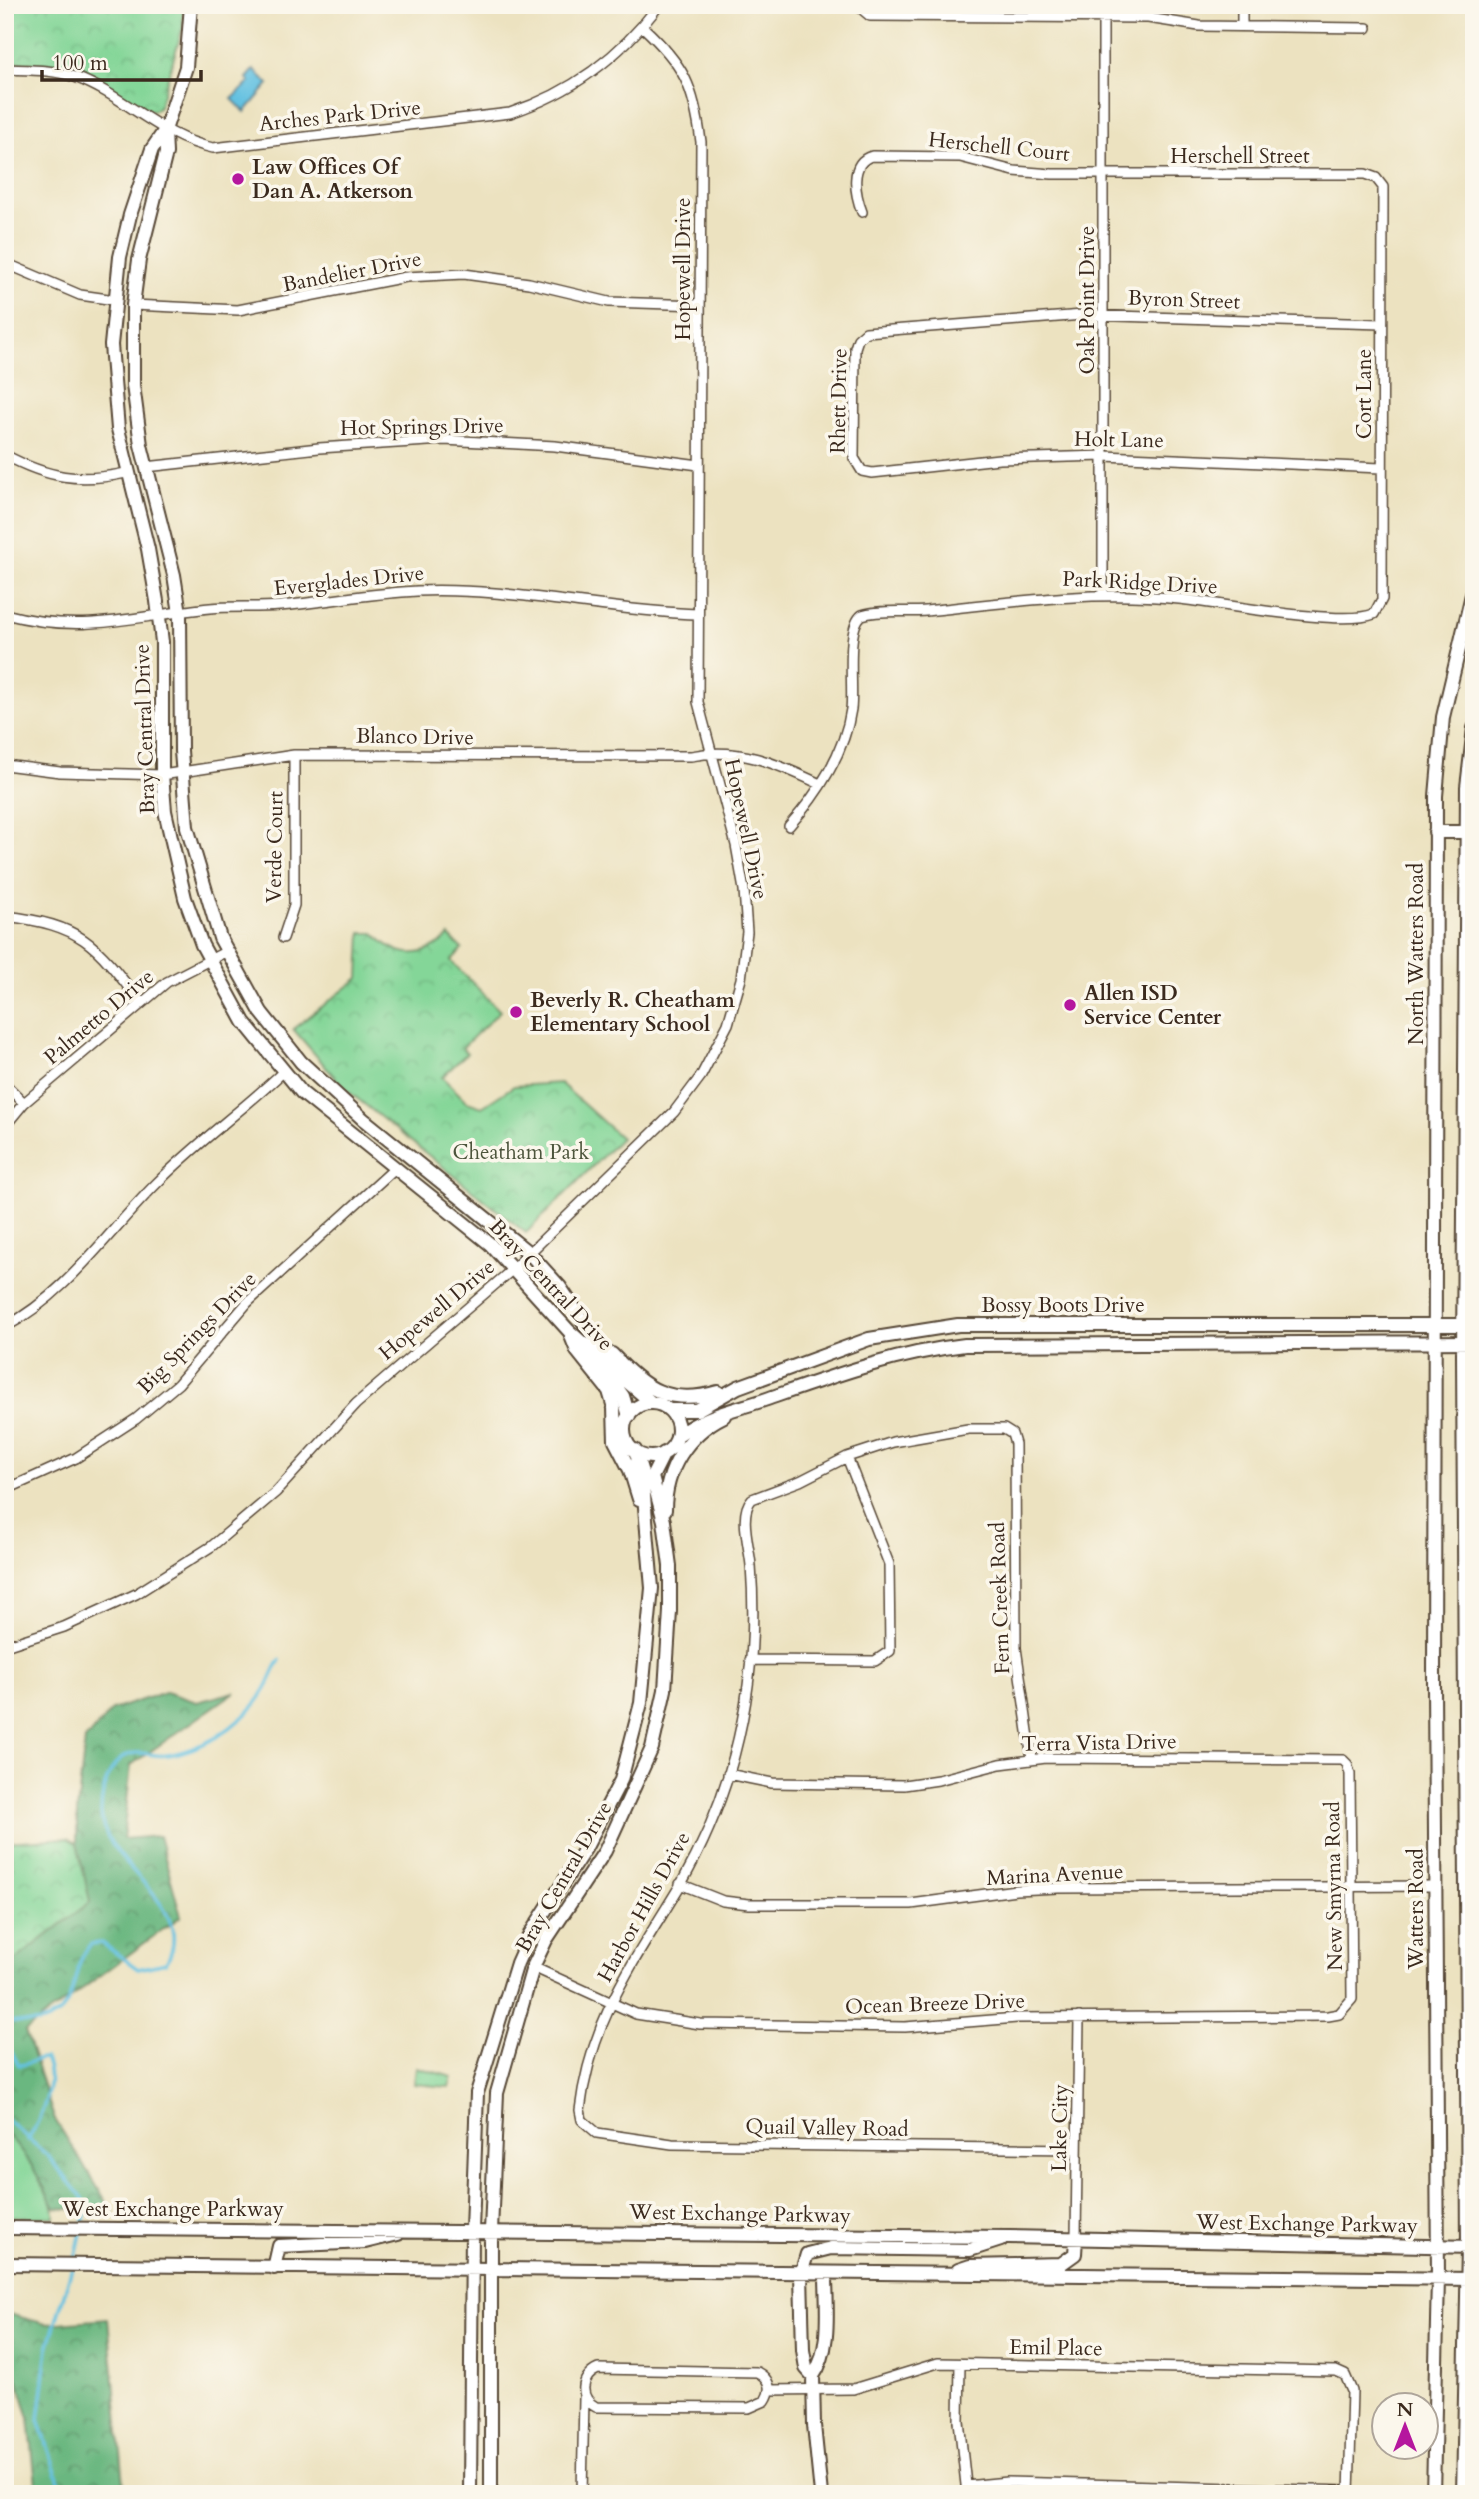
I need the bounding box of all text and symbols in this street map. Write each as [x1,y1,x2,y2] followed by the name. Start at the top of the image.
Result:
[42,38,201,82] scale bar
[52,49,108,78] text: 100 m
[258,93,422,139] street label: Arches Park Drive
[927,125,1071,169] street label: Herschell Court
[1170,142,1310,171] street label: Herschell Street
[252,153,413,206] place label: Law Offices Of Dan A. Atkerson
[230,171,246,187] marker: Law Offices Of Dan A. Atkerson
[669,197,698,341] street label: Hopewell Drive
[1073,226,1102,374] street label: Oak Point Drive
[280,244,424,300] street label: Bandelier Drive
[1127,284,1241,316] street label: Byron Street
[824,348,854,454] street label: Rhett Drive
[1350,349,1379,439] street label: Cort Lane
[340,411,504,443] street label: Hot Springs Drive
[1074,425,1164,455] street label: Holt Lane
[272,559,426,603] street label: Everglades Drive
[1062,564,1218,602] street label: Park Ridge Drive
[128,643,162,815] street label: Bray Central Drive
[356,721,474,753] street label: Blanco Drive
[717,756,775,902] street label: Hopewell Drive
[260,790,290,903] street label: Verde Court
[1402,863,1431,1045] street label: North Watters Road
[38,962,160,1072] street label: Palmetto Drive
[1084,979,1222,1032] place label: Allen ISD Service Center
[530,986,736,1039] place label: Beverly R. Cheatham Elementary School
[1062,997,1078,1013] marker: Allen ISD Service Center
[508,1004,524,1020] marker: Beverly R. Cheatham Elementary School
[452,1138,590,1167] park label: Cheatham Park
[482,1213,620,1357] street label: Bray Central Drive
[373,1253,501,1367] street label: Hopewell Drive
[131,1265,263,1401] street label: Big Springs Drive
[981,1291,1145,1320] street label: Bossy Boots Drive
[983,1521,1017,1675] street label: Fern Creek Road
[1021,1727,1177,1759] street label: Terra Vista Drive
[509,1796,619,1958] street label: Bray Central Drive
[1318,1801,1350,1971] street label: New Smyrna Road
[591,1827,697,1987] street label: Harbor Hills Drive
[1402,1848,1431,1971] street label: Watters Road
[986,1857,1124,1893] street label: Marina Avenue
[844,1986,1026,2022] street label: Ocean Breeze Drive
[1045,2084,1075,2172] street label: Lake City
[745,2112,909,2144] street label: Quail Valley Road
[61,2195,284,2224] street label: West Exchange Parkway
[628,2198,851,2230] street label: West Exchange Parkway
[1195,2208,1418,2240] street label: West Exchange Parkway
[1009,2333,1103,2363] street label: Emil Place
[1370,2390,1440,2460] north arrow
[1397,2397,1414,2423] text: N

